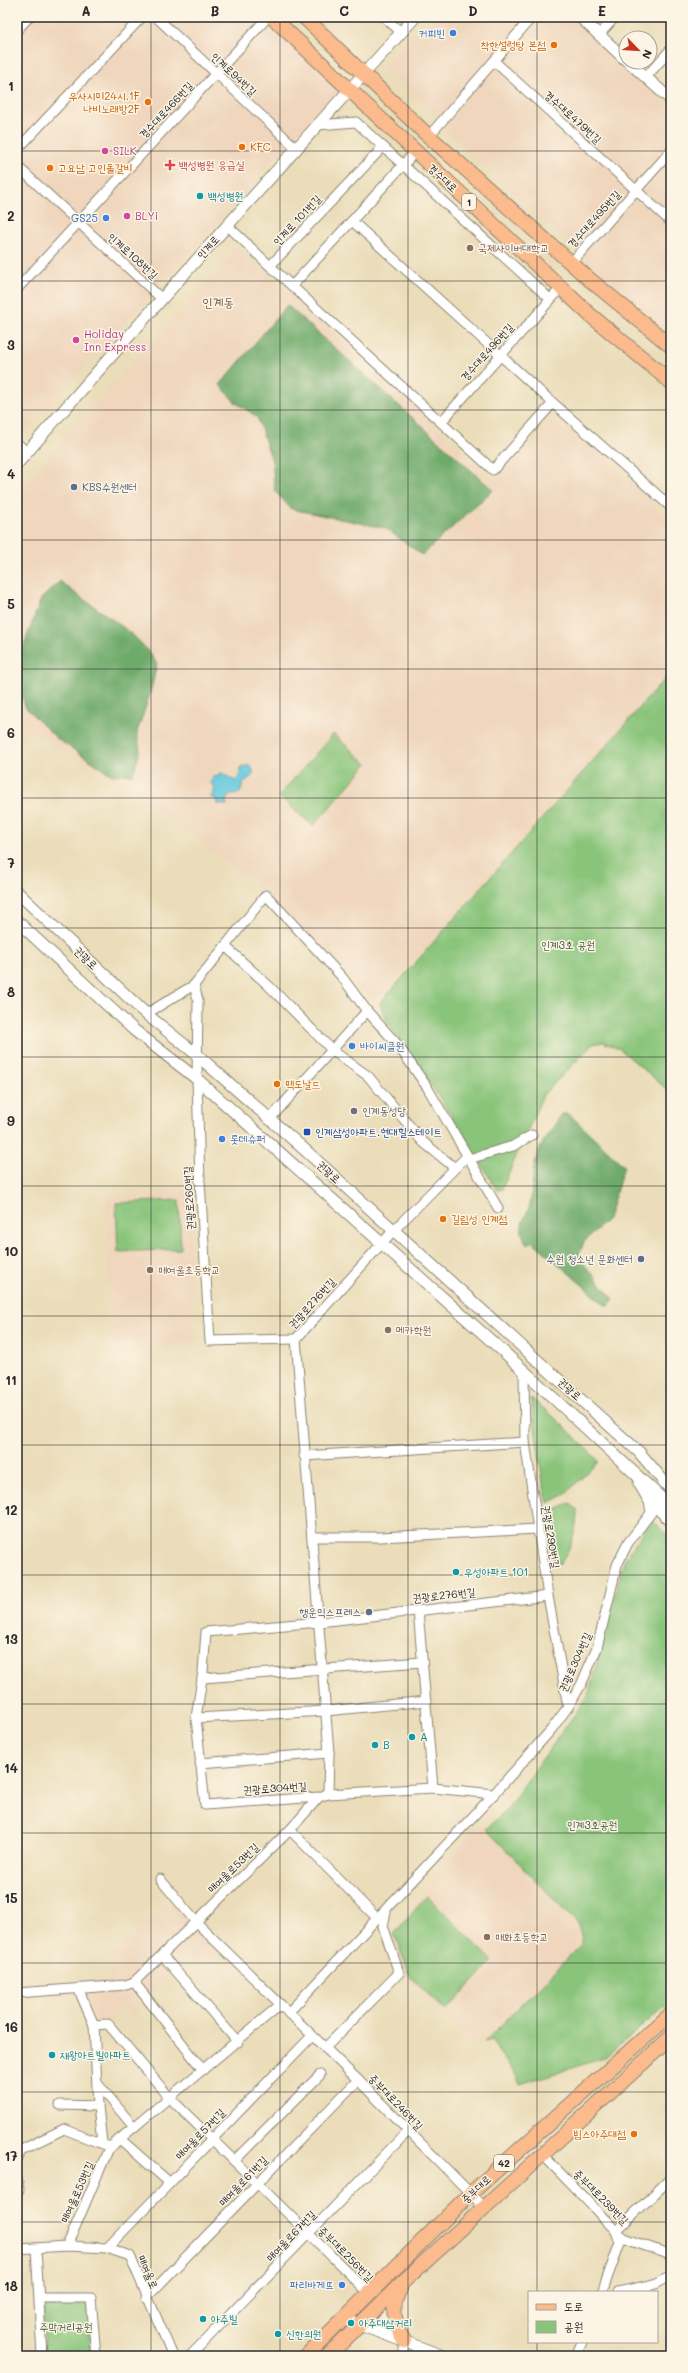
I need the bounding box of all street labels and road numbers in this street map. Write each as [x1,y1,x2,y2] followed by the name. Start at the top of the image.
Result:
[208,49,260,99] street label: 인계로94번길
[135,78,196,141] street label: 경수대로466번길
[541,87,605,146] street label: 경수대로479번길
[425,160,462,195] street label: 경수대로
[564,187,624,251] street label: 경수대로495번길
[269,191,324,248] street label: 인계로 101번길
[462,194,476,210] road number: 1
[105,229,162,282] street label: 인계로108번길
[193,232,222,262] street label: 인계로
[457,320,517,384] street label: 경수대로496번길
[72,943,101,972] street label: 권광로
[314,1157,344,1186] street label: 권광로
[179,1166,198,1230] street label: 권광로260번길
[285,1274,338,1331] street label: 권광로276번길
[555,1374,585,1403] street label: 권광로
[539,1504,564,1570] street label: 권광로290번길
[412,1584,476,1605] street label: 권광로276번길
[555,1629,594,1694] street label: 권광로304번길
[243,1778,308,1797] street label: 권광로304번길
[204,1839,262,1896] street label: 매여울로53번길
[366,2070,427,2133] street label: 중부대로246번길
[171,2105,228,2162] street label: 매여울로57번길
[215,2152,271,2209] street label: 매여울로61번길
[494,2155,514,2171] road number: 42
[56,2158,97,2225] street label: 매여울로53번길
[571,2166,632,2228] street label: 중부대로239번길
[458,2171,494,2206] street label: 중부대로
[262,2207,319,2265] street label: 매여울로67번길
[315,2223,377,2285] street label: 중부대로256번길
[135,2253,162,2291] street label: 매여울로

